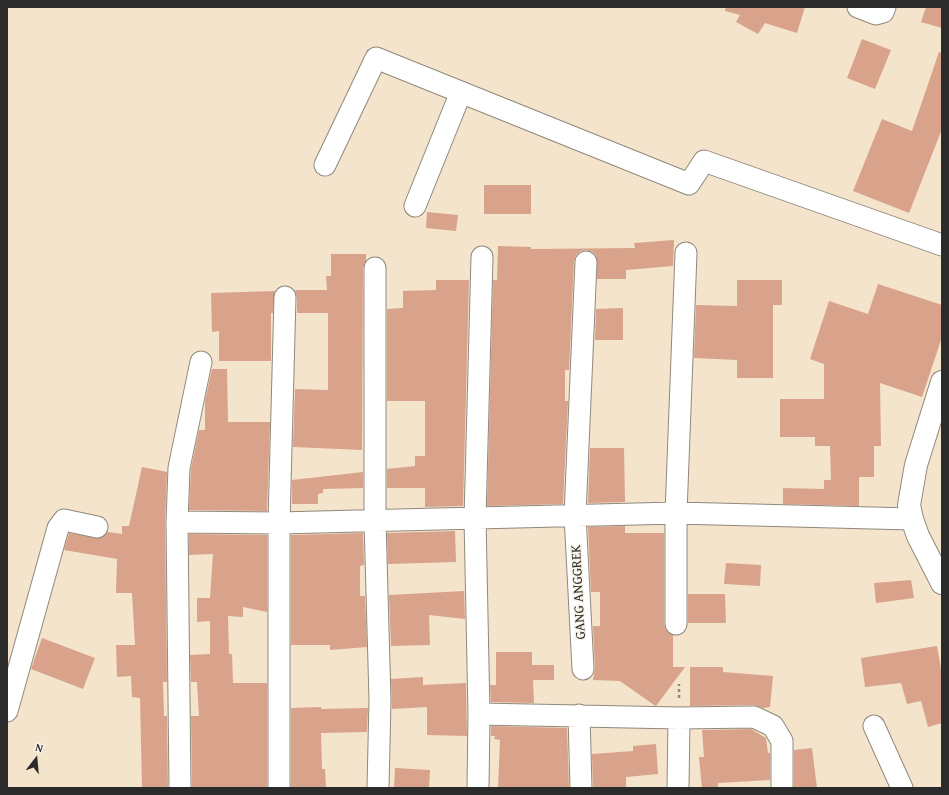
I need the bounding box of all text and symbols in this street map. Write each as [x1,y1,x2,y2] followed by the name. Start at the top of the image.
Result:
[568,544,590,640] street label: GANG ANGGREK
[16,739,56,779] north arrow
[34,739,45,756] text: N

